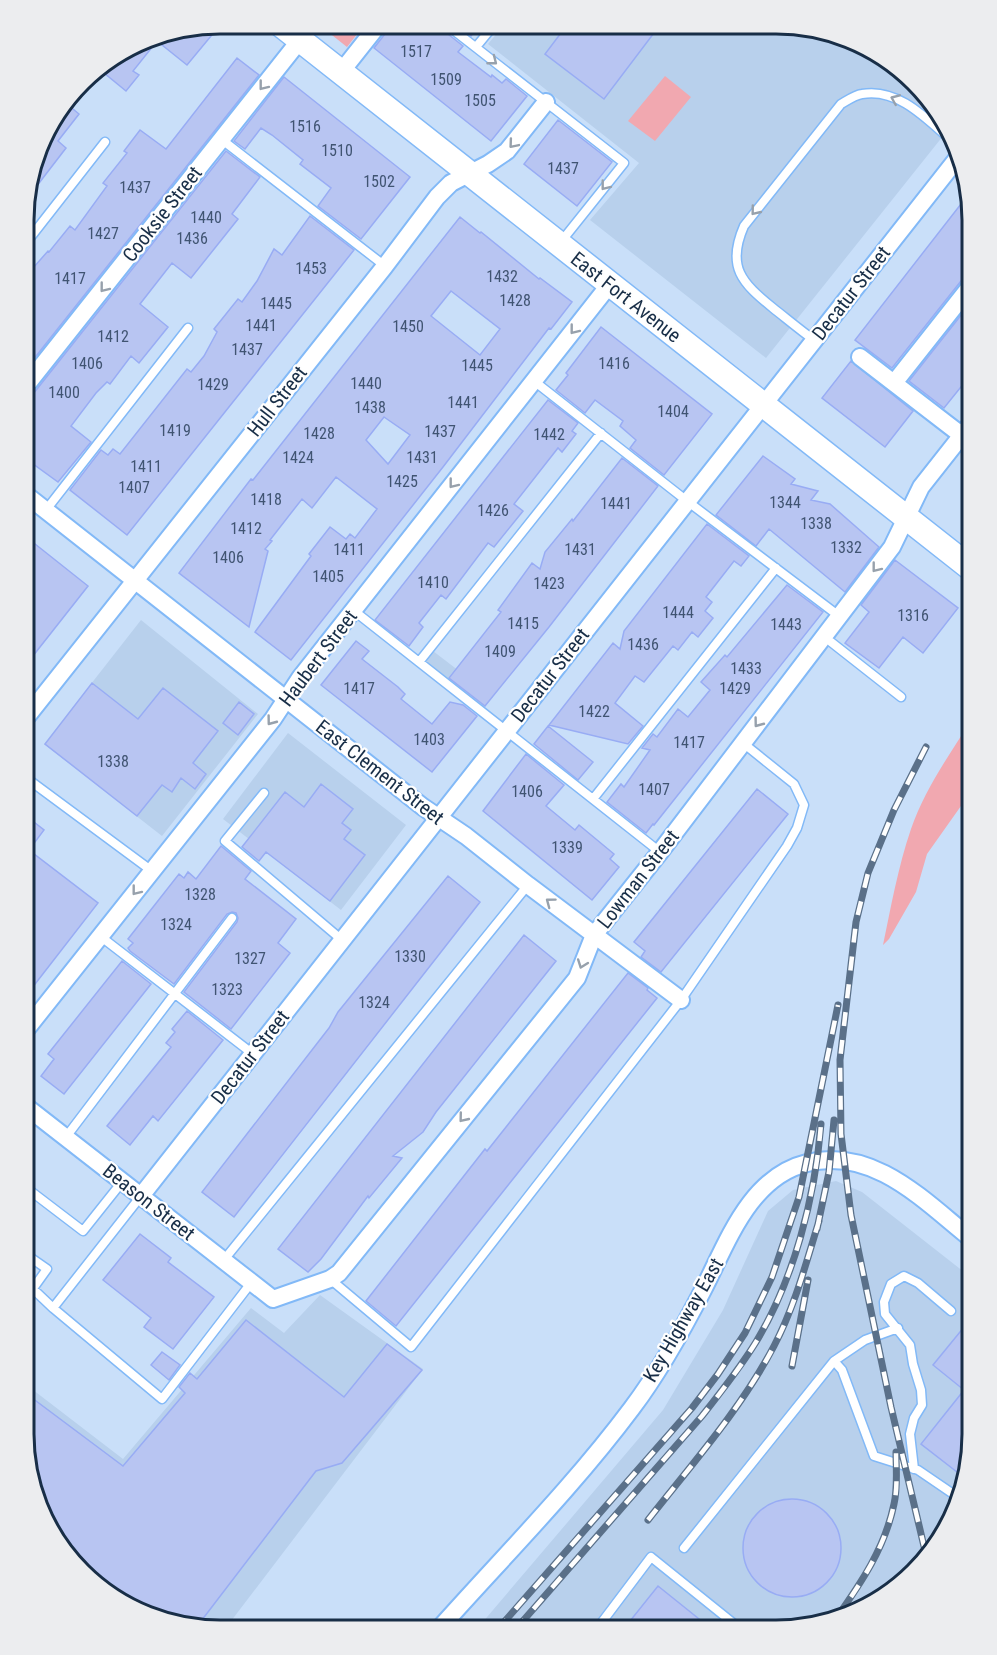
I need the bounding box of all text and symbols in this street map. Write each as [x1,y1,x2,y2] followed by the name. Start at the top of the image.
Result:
[400,42,432,61] house number: 1517
[486,53,497,64] one-way arrow
[430,70,462,89] house number: 1509
[260,79,271,90] one-way arrow
[464,91,496,110] house number: 1505
[891,94,902,106] one-way arrow
[289,117,321,136] house number: 1516
[509,137,520,148] one-way arrow
[321,141,353,160] house number: 1510
[547,159,579,178] house number: 1437
[117,161,207,267] street label: Cooksie Street
[363,172,395,191] house number: 1502
[119,178,151,197] house number: 1437
[602,179,613,190] one-way arrow
[752,204,763,215] one-way arrow
[190,208,222,227] house number: 1440
[87,224,119,243] house number: 1427
[176,229,208,248] house number: 1436
[807,241,895,345] street label: Decatur Street
[566,247,686,347] street label: East Fort Avenue
[295,259,327,278] house number: 1453
[486,267,518,286] house number: 1432
[54,269,86,288] house number: 1417
[100,282,111,293] one-way arrow
[499,291,531,310] house number: 1428
[260,294,292,313] house number: 1445
[245,316,277,335] house number: 1441
[392,317,424,336] house number: 1450
[570,324,581,335] one-way arrow
[97,327,129,346] house number: 1412
[231,340,263,359] house number: 1437
[71,354,103,373] house number: 1406
[598,354,630,373] house number: 1416
[461,356,493,375] house number: 1445
[242,361,312,441] street label: Hull Street
[350,374,382,393] house number: 1440
[197,375,229,394] house number: 1429
[48,383,80,402] house number: 1400
[447,393,479,412] house number: 1441
[354,398,386,417] house number: 1438
[657,402,689,421] house number: 1404
[159,421,191,440] house number: 1419
[424,422,456,441] house number: 1437
[303,424,335,443] house number: 1428
[533,425,565,444] house number: 1442
[282,448,314,467] house number: 1424
[406,448,438,467] house number: 1431
[130,457,162,476] house number: 1411
[386,472,418,491] house number: 1425
[450,477,461,488] one-way arrow
[118,478,150,497] house number: 1407
[250,490,282,509] house number: 1418
[769,493,801,512] house number: 1344
[600,494,632,513] house number: 1441
[477,501,509,520] house number: 1426
[800,514,832,533] house number: 1338
[230,519,262,538] house number: 1412
[830,538,862,557] house number: 1332
[333,540,365,559] house number: 1411
[564,540,596,559] house number: 1431
[212,548,244,567] house number: 1406
[873,561,884,572] one-way arrow
[312,567,344,586] house number: 1405
[417,573,449,592] house number: 1410
[533,574,565,593] house number: 1423
[662,603,694,622] house number: 1444
[274,605,362,711] street label: Haubert Street
[897,606,929,625] house number: 1316
[507,614,539,633] house number: 1415
[770,615,802,634] house number: 1443
[506,623,594,727] street label: Decatur Street
[627,635,659,654] house number: 1436
[484,642,516,661] house number: 1409
[730,659,762,678] house number: 1433
[343,679,375,698] house number: 1417
[719,679,751,698] house number: 1429
[578,702,610,721] house number: 1422
[267,715,278,726] one-way arrow
[311,715,449,830] street label: East Clement Street
[754,716,765,727] one-way arrow
[413,730,445,749] house number: 1403
[673,733,705,752] house number: 1417
[97,752,129,771] house number: 1338
[638,780,670,799] house number: 1407
[511,782,543,801] house number: 1406
[592,825,684,933] street label: Lowman Street
[551,838,583,857] house number: 1339
[133,884,144,895] one-way arrow
[184,885,216,904] house number: 1328
[546,899,557,910] one-way arrow
[160,915,192,934] house number: 1324
[394,947,426,966] house number: 1330
[234,949,266,968] house number: 1327
[576,958,589,969] one-way arrow
[211,980,243,999] house number: 1323
[358,993,390,1012] house number: 1324
[206,1005,294,1109] street label: Decatur Street
[460,1112,471,1123] one-way arrow
[98,1159,200,1245] street label: Beason Street
[638,1254,728,1386] street label: Key Highway East

